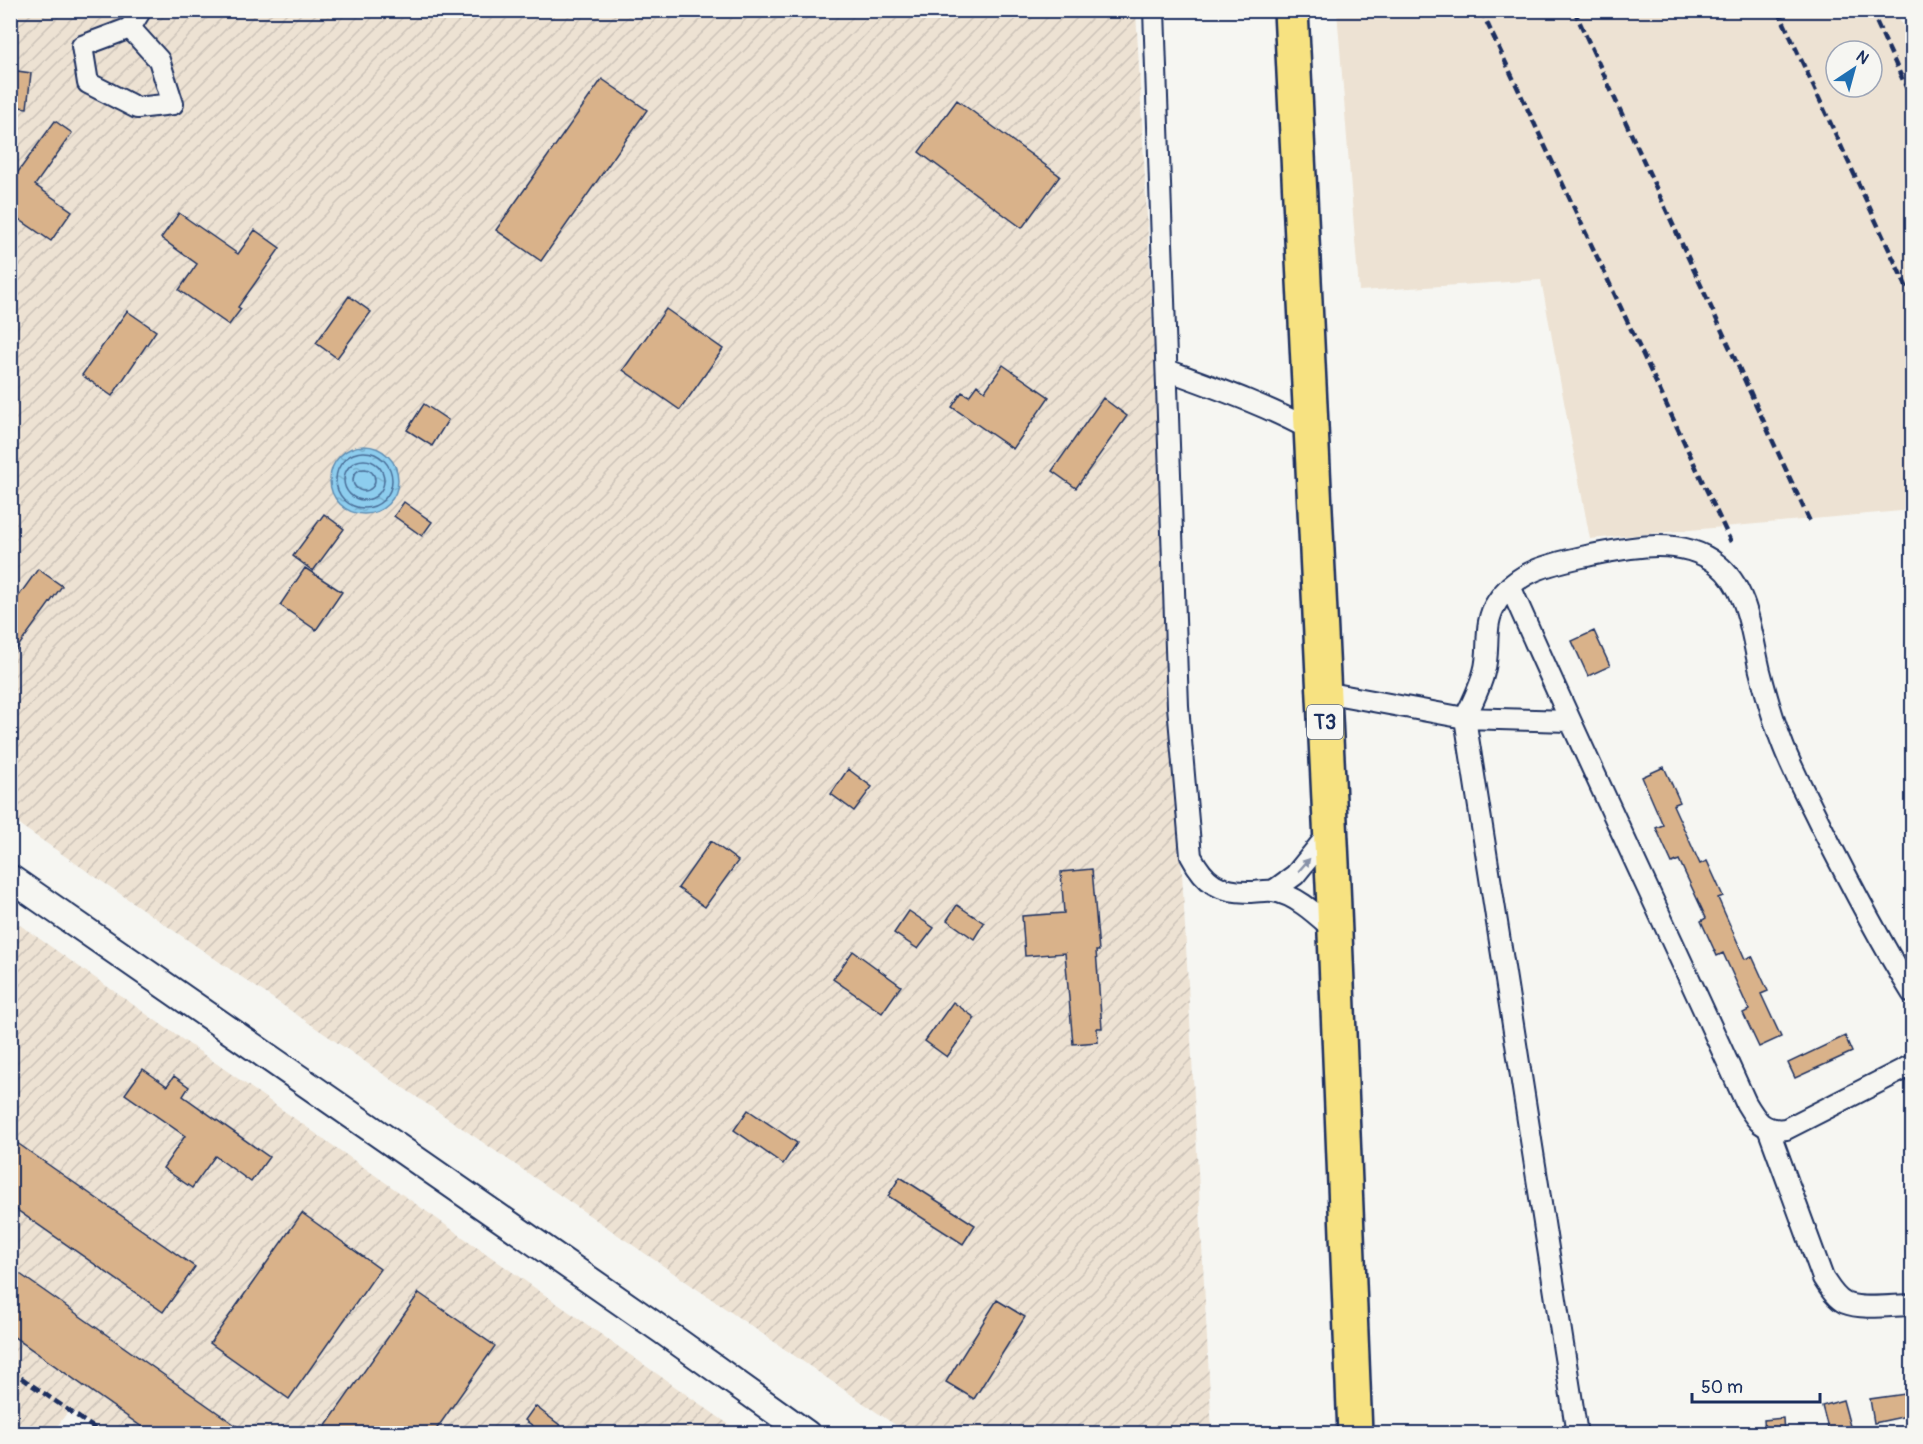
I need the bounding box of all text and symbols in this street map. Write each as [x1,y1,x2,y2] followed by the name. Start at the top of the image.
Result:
[1824,39,1884,99] north arrow
[1852,46,1873,69] text: N
[1307,705,1343,739] road number: T3
[1297,858,1310,873] one-way arrow
[1692,1366,1820,1404] scale bar
[1701,1376,1743,1399] text: 50 m

